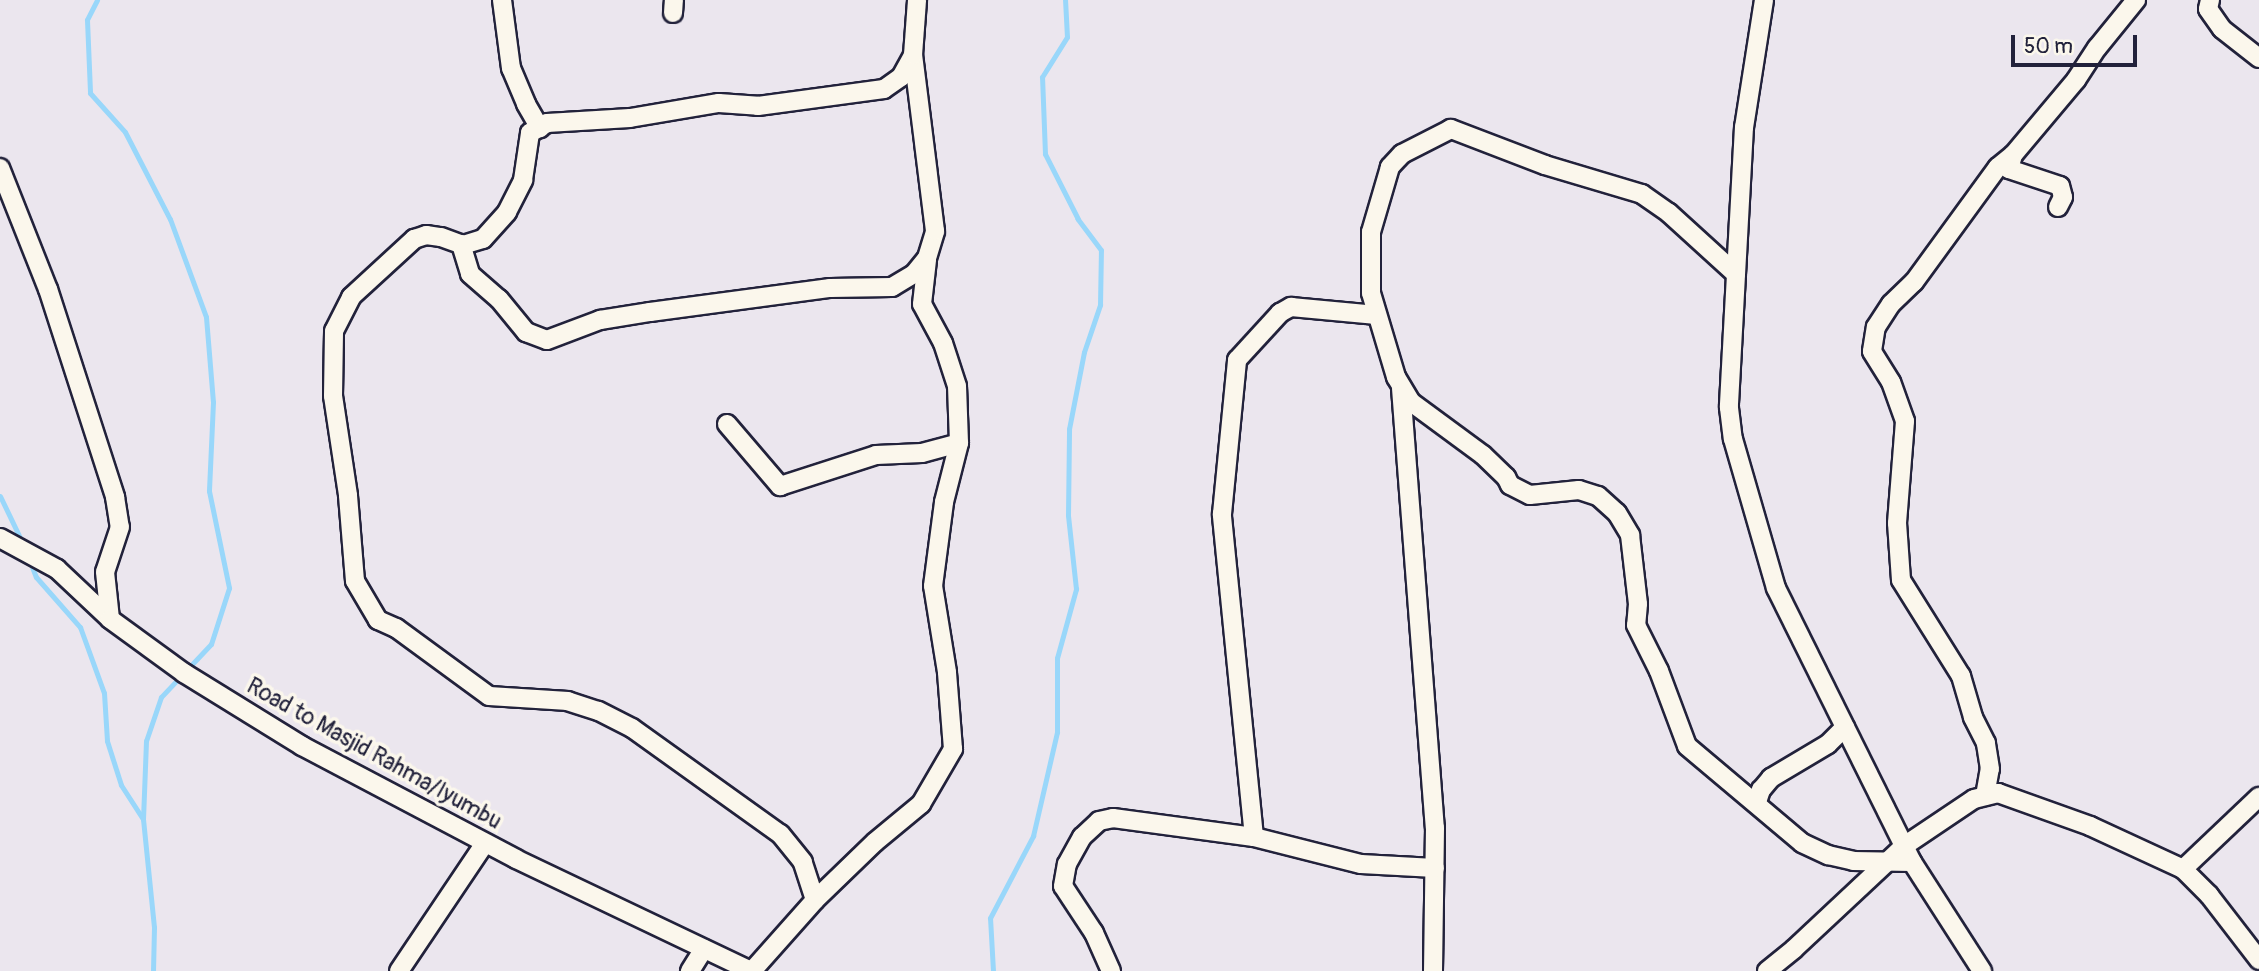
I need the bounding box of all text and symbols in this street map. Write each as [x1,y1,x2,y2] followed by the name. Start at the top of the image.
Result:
[2014,21,2140,65] scale bar
[2024,33,2073,60] text: 50 m
[242,672,506,836] street label: Road to Masjid Rahma/Iyumbu

